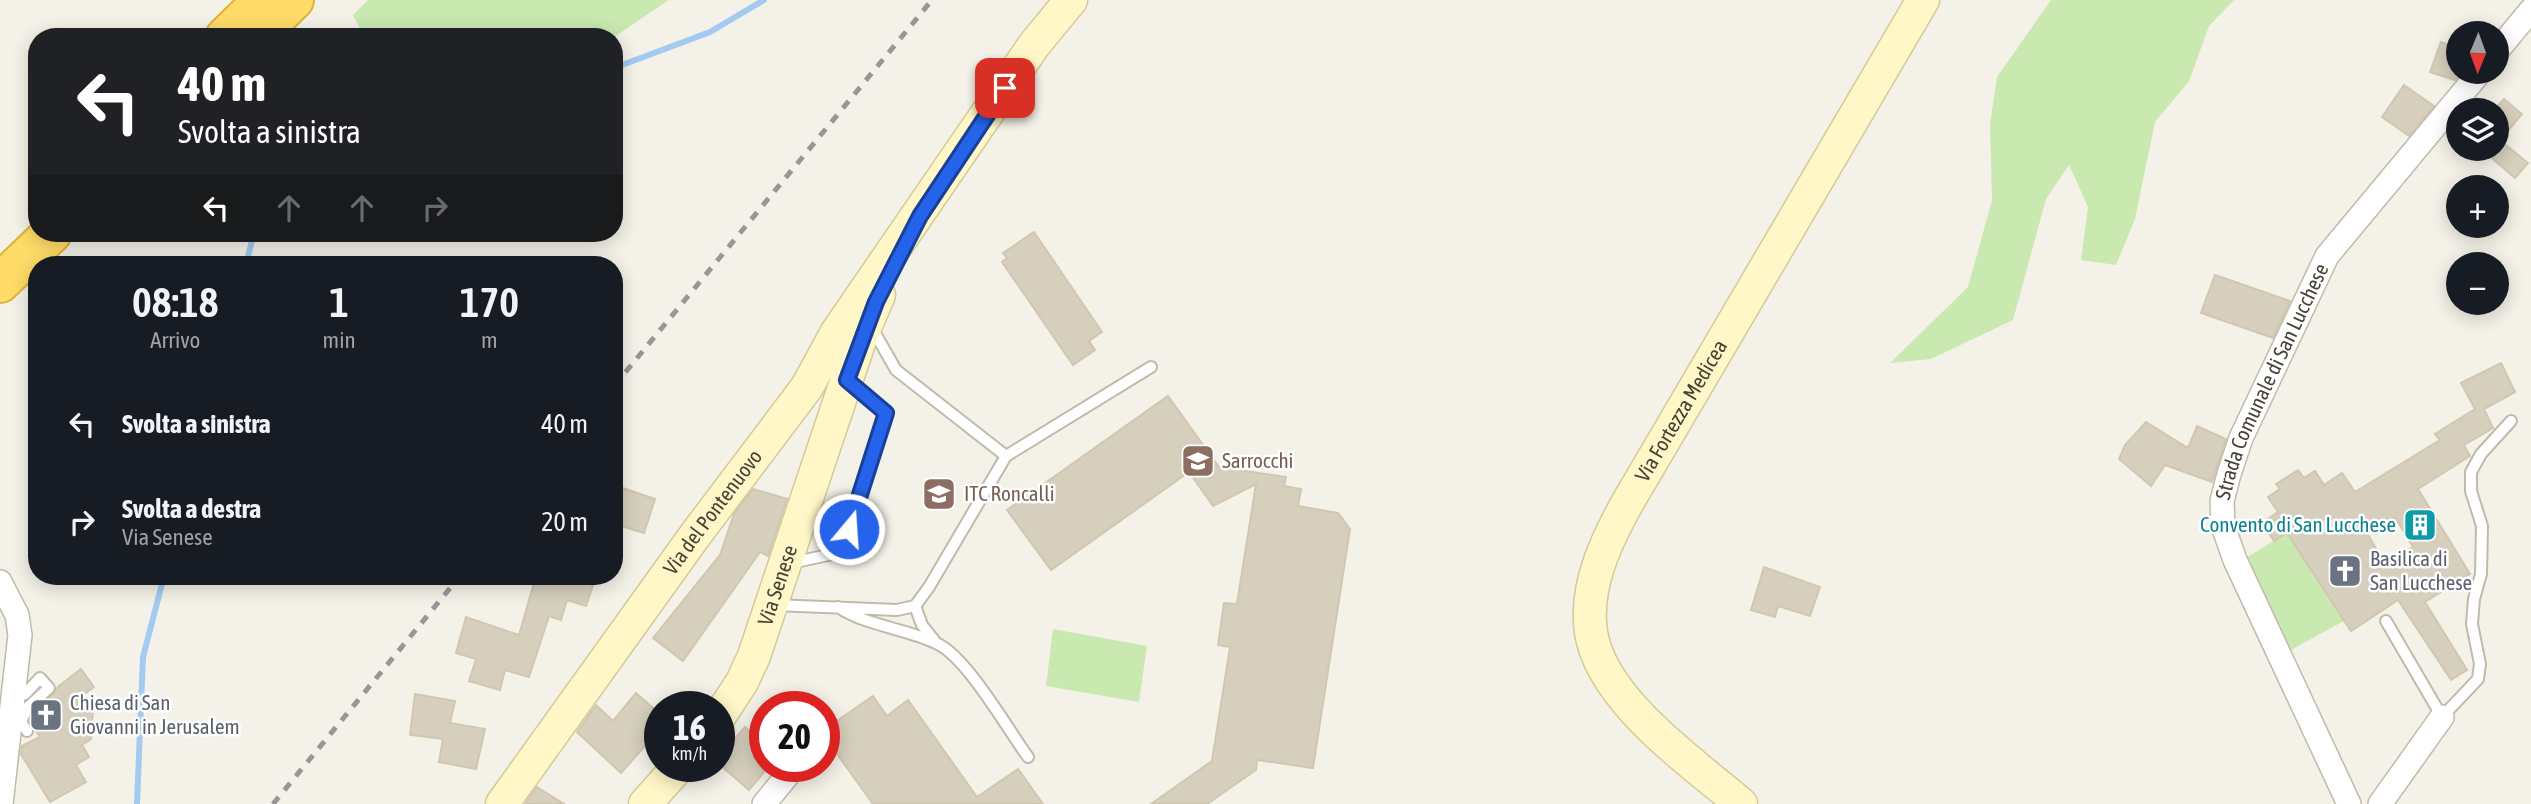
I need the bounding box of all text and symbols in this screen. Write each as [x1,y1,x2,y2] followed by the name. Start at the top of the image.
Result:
[2446,21,2510,84] north arrow
[2446,21,2509,315] map controls
[178,55,266,111] text: 40 m
[63,56,154,147] icon: left
[975,58,1035,118] pin
[986,69,1024,107] icon: arrive
[2446,98,2509,161] button: layers
[178,113,361,150] text: Svolta a sinistra
[2446,175,2509,238] button: +
[197,189,235,227] icon: left
[270,189,308,227] icon: ahead
[343,189,381,227] icon: ahead
[416,189,454,227] icon: right
[2446,252,2509,315] button: −
[2210,259,2333,502] street label: Strada Comunale di San Lucchese
[132,278,219,326] text: 08:18
[329,278,349,326] text: 1
[460,278,519,326] text: 170
[150,327,200,353] text: Arrivo
[323,327,356,353] text: min
[481,327,498,353] text: m
[1630,335,1731,486] street label: Via Fortezza Medicea
[63,405,101,443] icon: left
[122,409,271,439] text: Svolta a sinistra
[541,409,588,439] text: 40 m
[1179,442,1217,480] school or university icon: Sarrocchi
[658,444,766,579] street label: Via del Pontenuovo
[1222,448,1293,472] place label: Sarrocchi
[920,475,958,513] school or university icon: ITC Roncalli
[964,481,1055,505] place label: ITC Roncalli
[812,492,886,566] position arrow
[122,494,261,524] text: Svolta a destra
[63,503,101,541] icon: right
[2401,506,2439,544] building icon: Convento di San Lucchese
[541,507,588,537] text: 20 m
[2200,512,2396,536] place label: Convento di San Lucchese
[122,524,213,550] text: Via Senese
[752,542,801,628] street label: Via Senese
[2370,546,2472,594] place label: Basilica di San Lucchese
[2326,552,2364,590] church icon: Basilica di San Lucchese
[70,690,240,738] place label: Chiesa di San Giovanni in Jerusalem
[749,691,840,782] speed limit sign: 20
[27,696,65,734] church icon: Chiesa di San Giovanni in Jerusalem
[673,707,706,747] text: 16
[672,743,707,764] text: km/h

